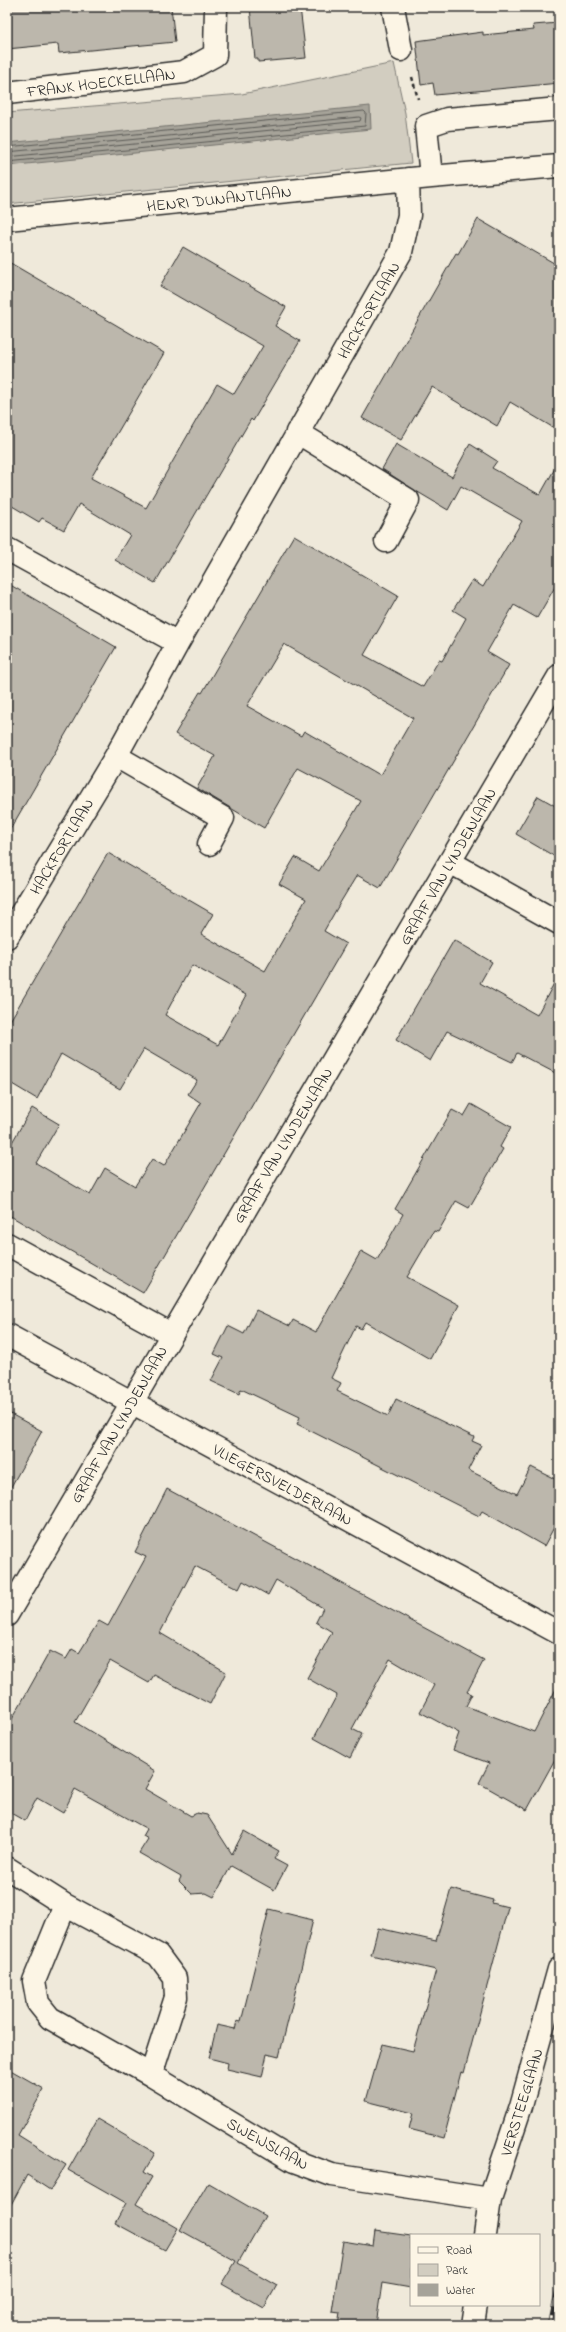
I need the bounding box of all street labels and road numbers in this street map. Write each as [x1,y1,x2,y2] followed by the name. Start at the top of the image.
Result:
[24,63,177,105] street label: FRANK HOECKELLAAN
[146,180,293,220] street label: HENRI DUNANTLAAN
[332,258,407,364] street label: HACKFORTLAAN
[394,784,504,950] street label: GRAAF VAN LYNDENLAAN
[24,794,101,900] street label: HACKFORTLAAN
[228,1064,340,1228] street label: GRAAF VAN LYNDENLAAN
[65,1342,175,1508] street label: GRAAF VAN LYNDENLAAN
[207,1438,356,1533] street label: VLIEGERSVELDERLAAN
[495,2046,551,2160] street label: VERSTEEGLAAN
[222,2112,312,2177] street label: SWEIJSLAAN

